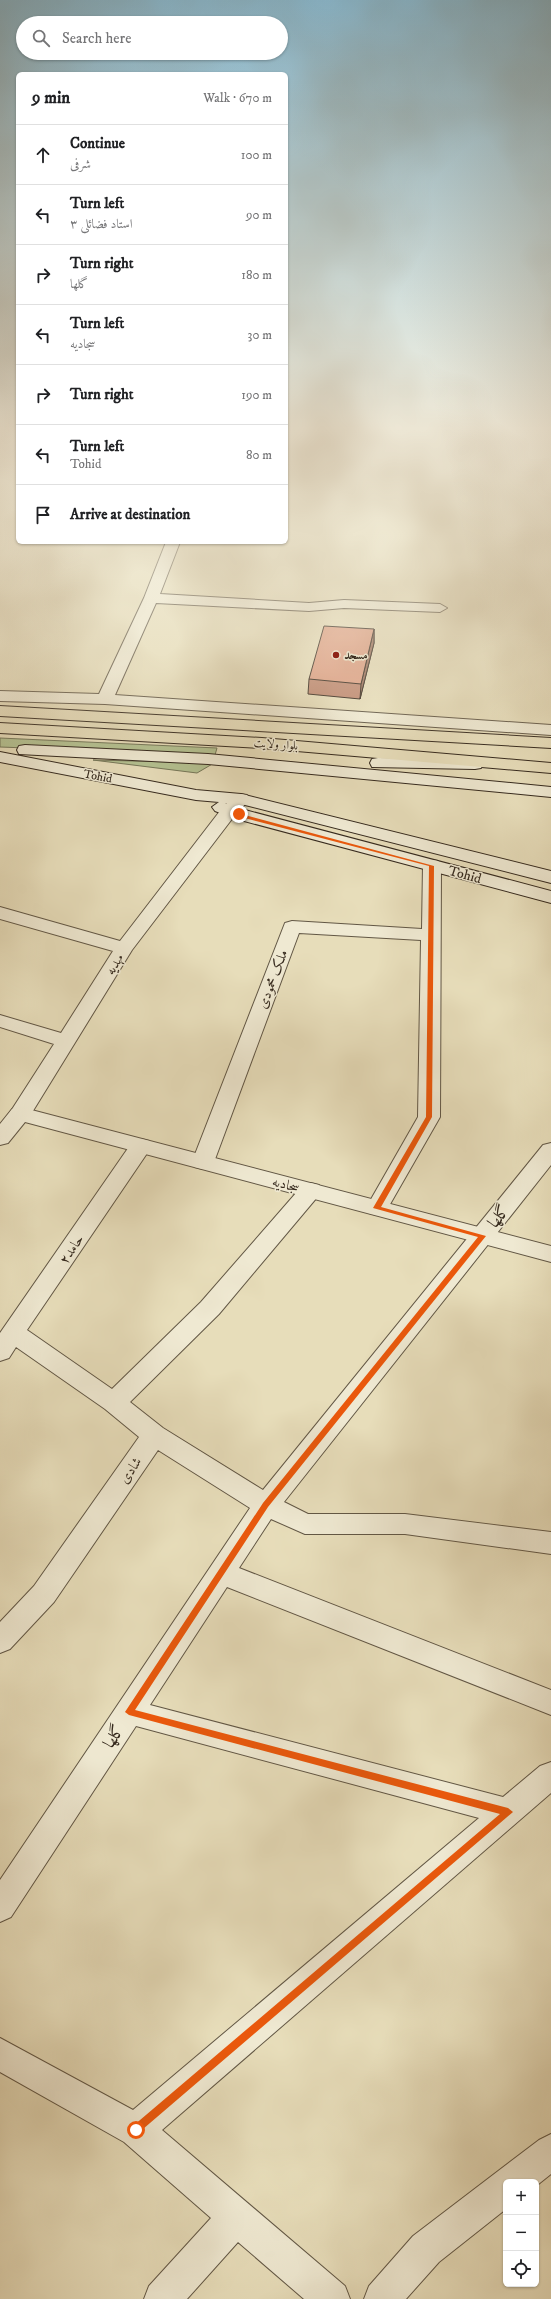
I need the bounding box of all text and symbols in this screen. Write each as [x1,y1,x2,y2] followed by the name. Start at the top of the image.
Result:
[16,16,288,60] search box
[30,27,52,49] icon: search
[62,29,131,48] text: Search here
[32,87,70,109] text: 9 min
[203,90,272,106] text: Walk · 670 m
[70,134,125,153] text: Continue
[32,144,54,166] icon: ahead
[241,147,272,163] text: 100 m
[70,156,91,172] text: شرفی
[70,194,124,213] text: Turn left
[32,204,54,226] icon: left
[246,207,272,223] text: 90 m
[70,216,133,232] text: استاد فضائلی ۳
[70,254,133,273] text: Turn right
[32,264,54,286] icon: right
[241,267,272,283] text: 180 m
[70,276,88,292] text: گلها
[70,314,124,333] text: Turn left
[32,324,54,346] icon: left
[248,327,272,343] text: 30 m
[70,336,95,352] text: سجادیه
[32,384,54,406] icon: right
[70,385,133,404] text: Turn right
[241,387,272,403] text: 190 m
[70,437,124,456] text: Turn left
[32,444,54,466] icon: left
[246,447,272,463] text: 80 m
[70,456,101,472] text: Tohid
[32,504,54,526] icon: arrive
[70,505,190,524] text: Arrive at destination
[344,648,368,663] place label: مسجد
[331,650,341,660] marker: مسجد
[253,735,299,754] street label: بلوار ولایت
[82,766,114,787] street label: Tohid
[230,805,248,823] route end
[446,862,483,888] street label: Tohid
[253,947,292,1011] street label: ملک محمودی
[101,950,128,979] street label: مهدیه
[270,1173,301,1197] street label: سجادیه
[483,1200,515,1233] street label: گلها
[55,1231,88,1268] street label: حامد۲
[115,1454,146,1487] street label: شادی
[98,1721,130,1752] street label: گلها
[127,2121,145,2139] route start
[503,2179,539,2287] map controls
[503,2179,539,2215] button: +
[503,2215,539,2251] button: −
[503,2251,539,2287] button: locate

